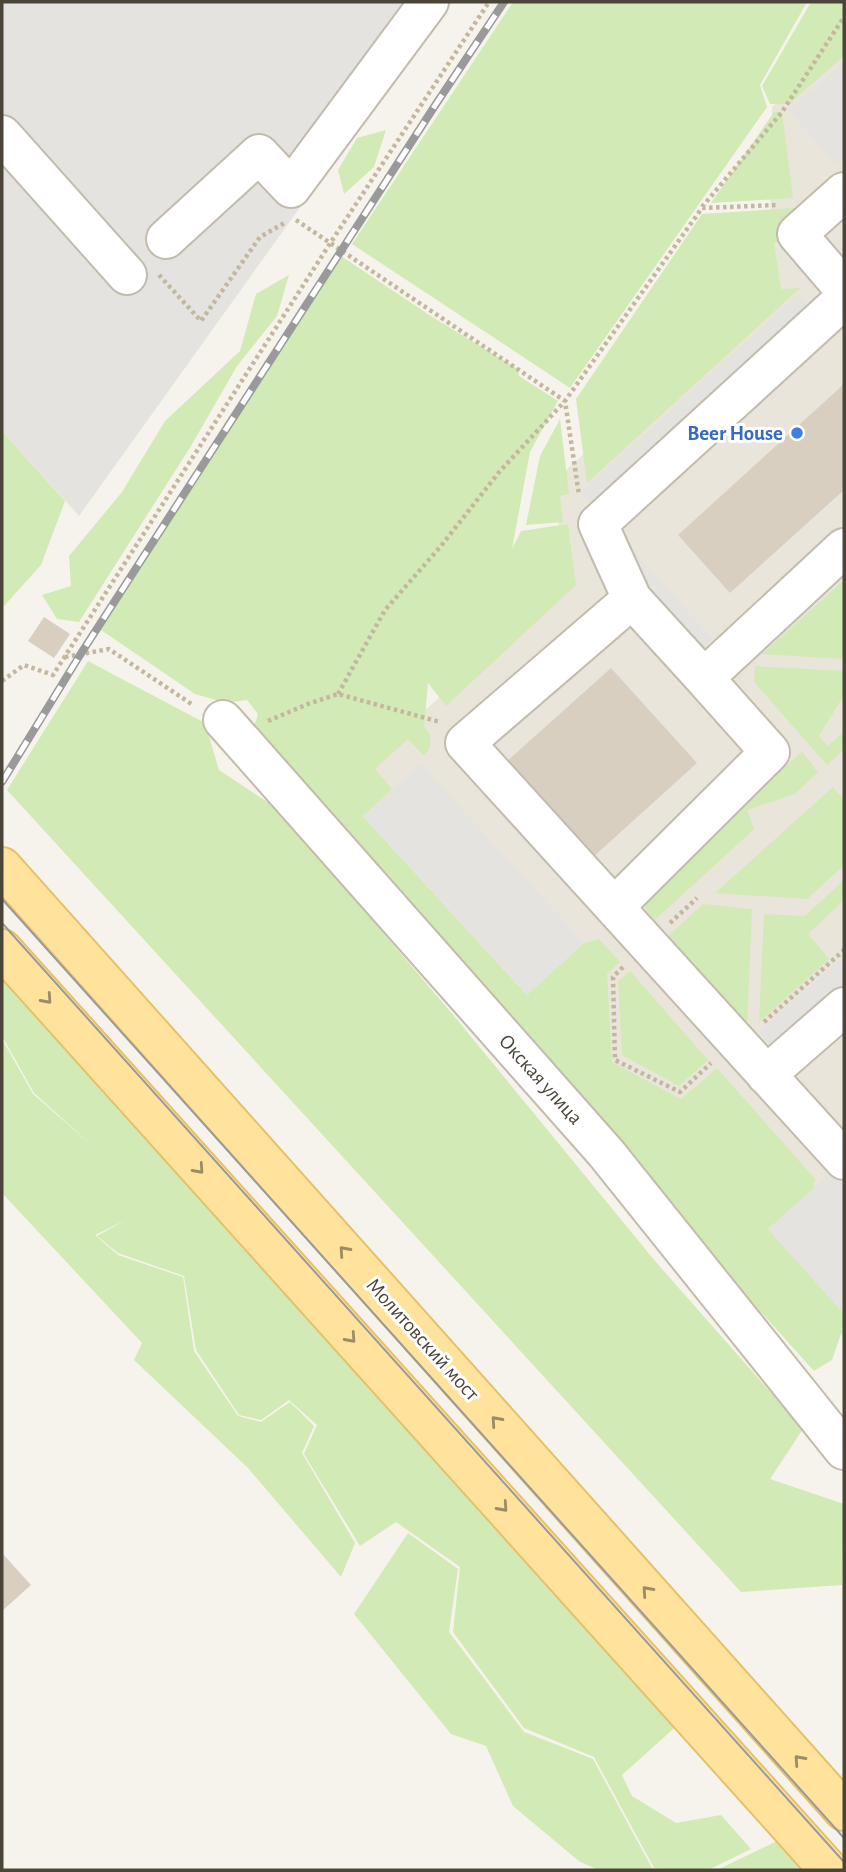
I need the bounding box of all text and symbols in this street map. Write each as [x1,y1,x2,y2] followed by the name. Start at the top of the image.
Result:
[687,423,783,444] place label: Beer House
[789,425,805,441] marker: Beer House
[39,991,52,1004] one-way arrow
[495,1030,587,1129] street label: Окская улица
[191,1161,203,1174] one-way arrow
[340,1246,353,1259] one-way arrow
[362,1274,483,1405] street label: Молитовский мост
[343,1330,355,1343] one-way arrow
[492,1416,504,1429] one-way arrow
[495,1499,507,1512] one-way arrow
[643,1586,656,1599] one-way arrow
[795,1755,807,1768] one-way arrow

